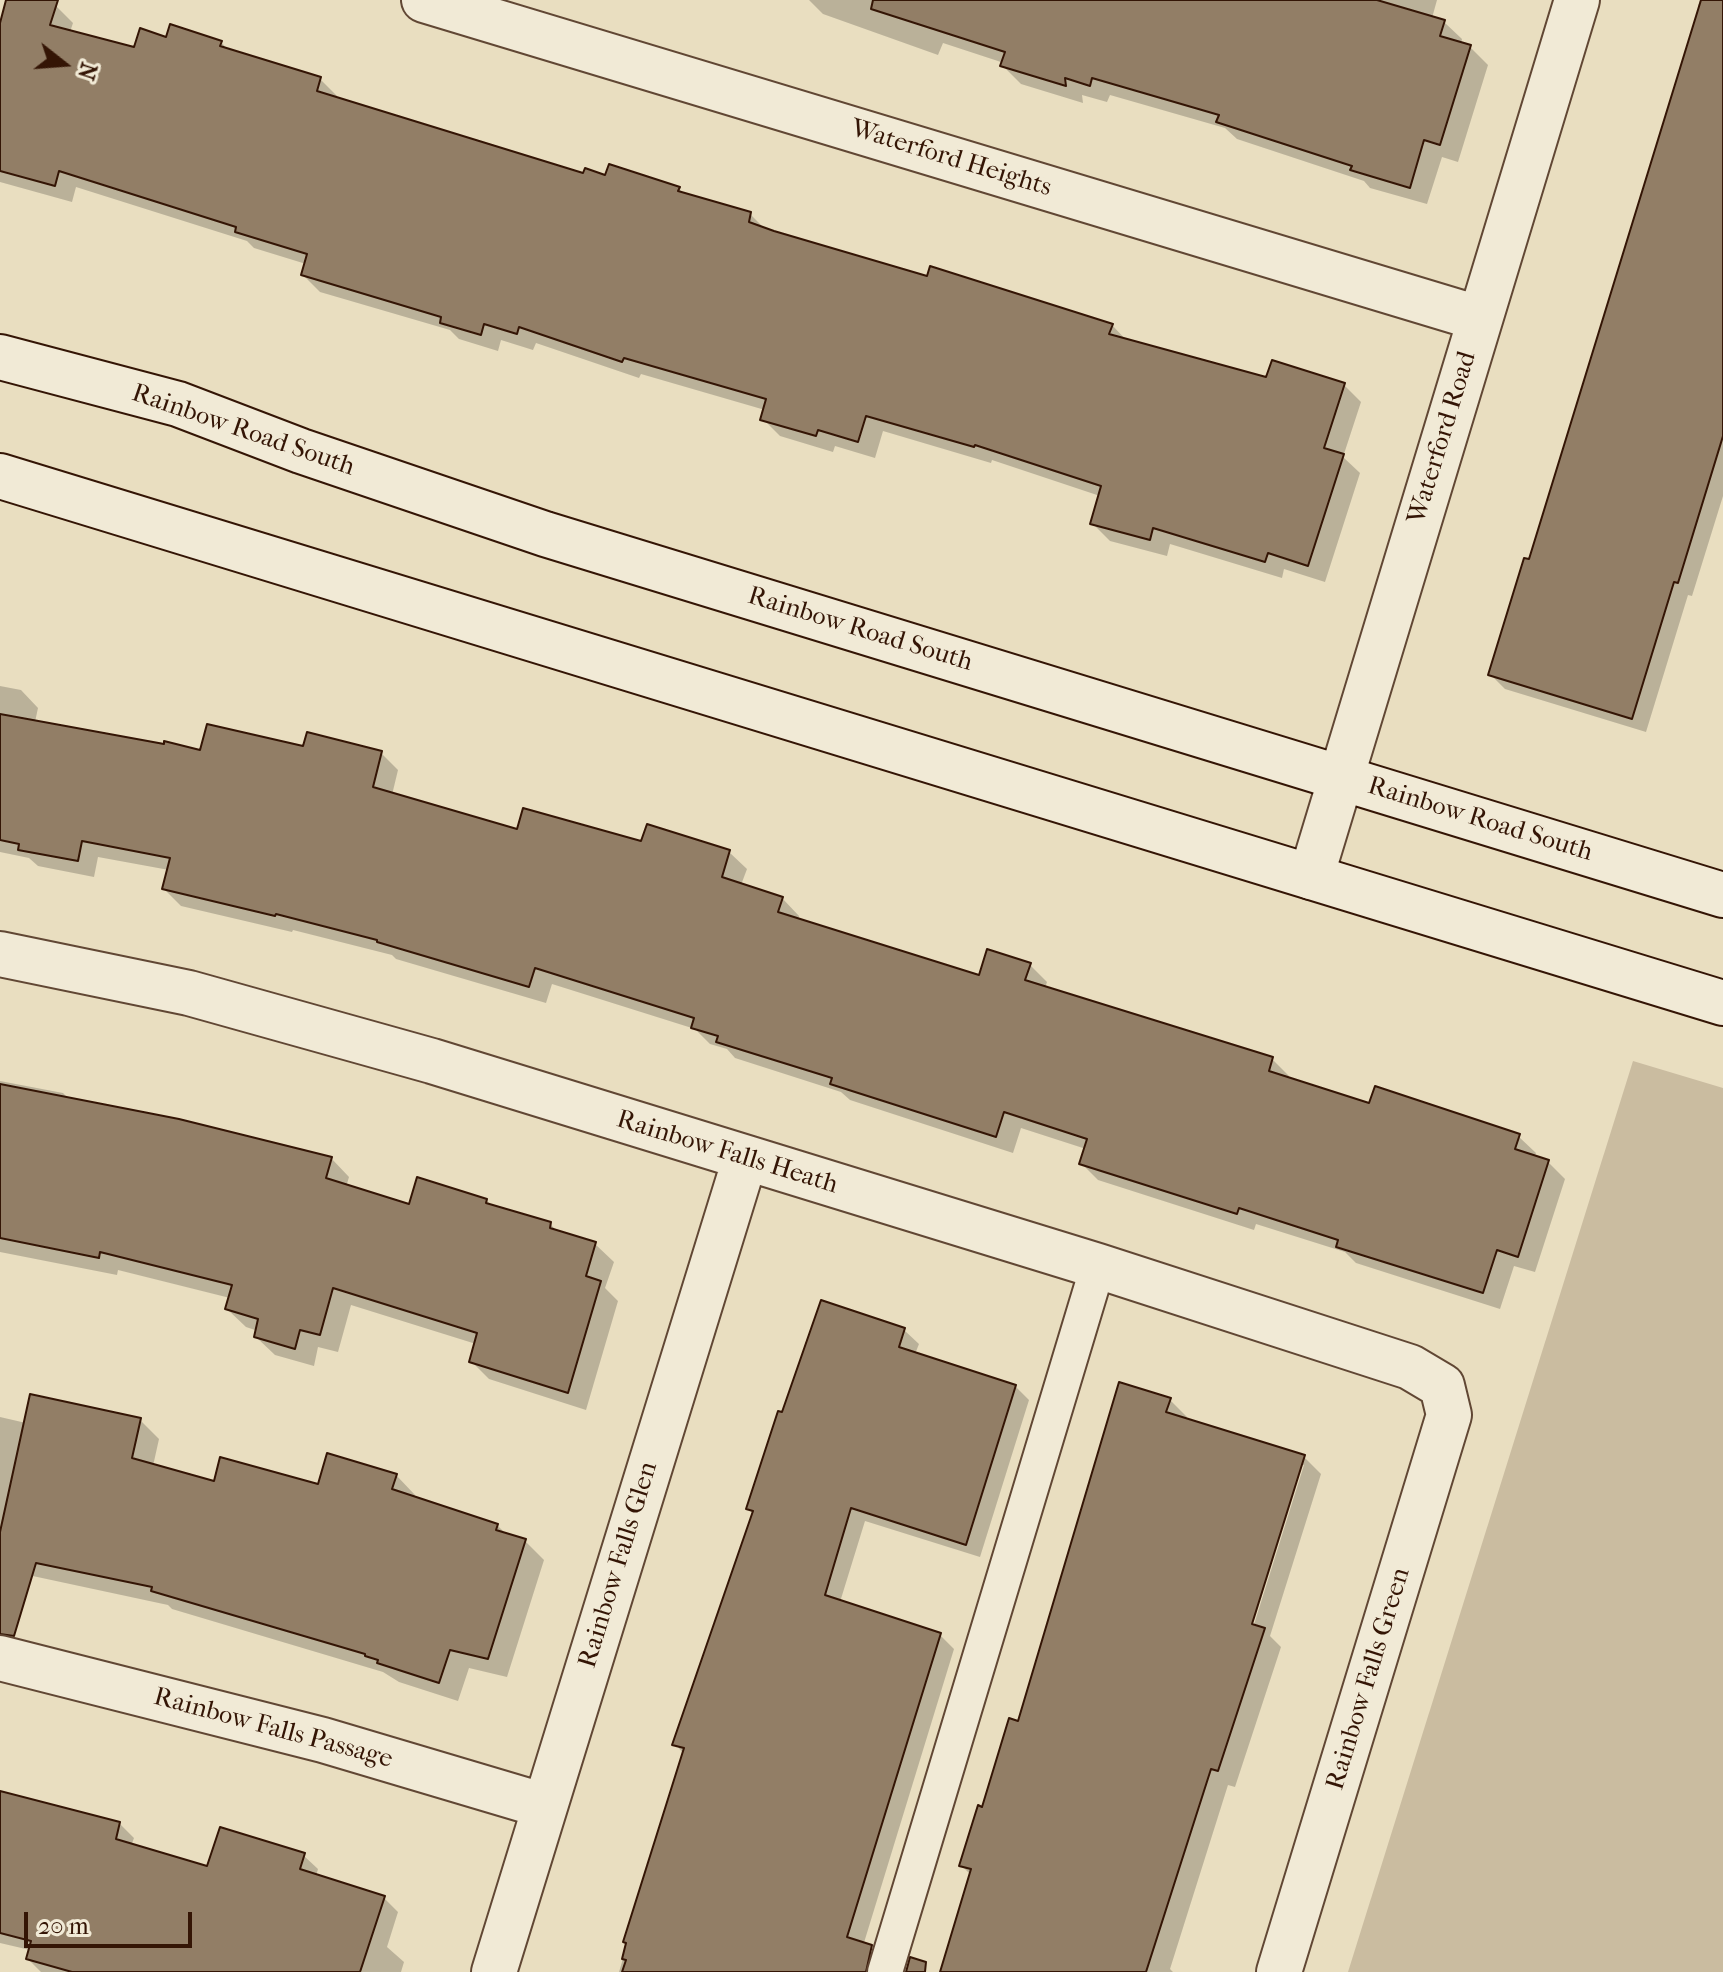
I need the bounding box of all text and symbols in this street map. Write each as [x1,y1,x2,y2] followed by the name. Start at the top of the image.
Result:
[24,24,104,104] north arrow
[72,59,102,83] text: N
[847,114,1055,204] street label: Waterford Heights
[1402,348,1484,528] street label: Waterford Road
[128,378,358,484] street label: Rainbow Road South
[744,581,976,679] street label: Rainbow Road South
[1364,771,1596,869] street label: Rainbow Road South
[613,1105,841,1201] street label: Rainbow Falls Heath
[573,1458,665,1672] street label: Rainbow Falls Glen
[1320,1564,1418,1794] street label: Rainbow Falls Green
[150,1682,396,1776] street label: Rainbow Falls Passage
[28,1896,196,1946] scale bar
[38,1912,89,1940] text: 20 m

